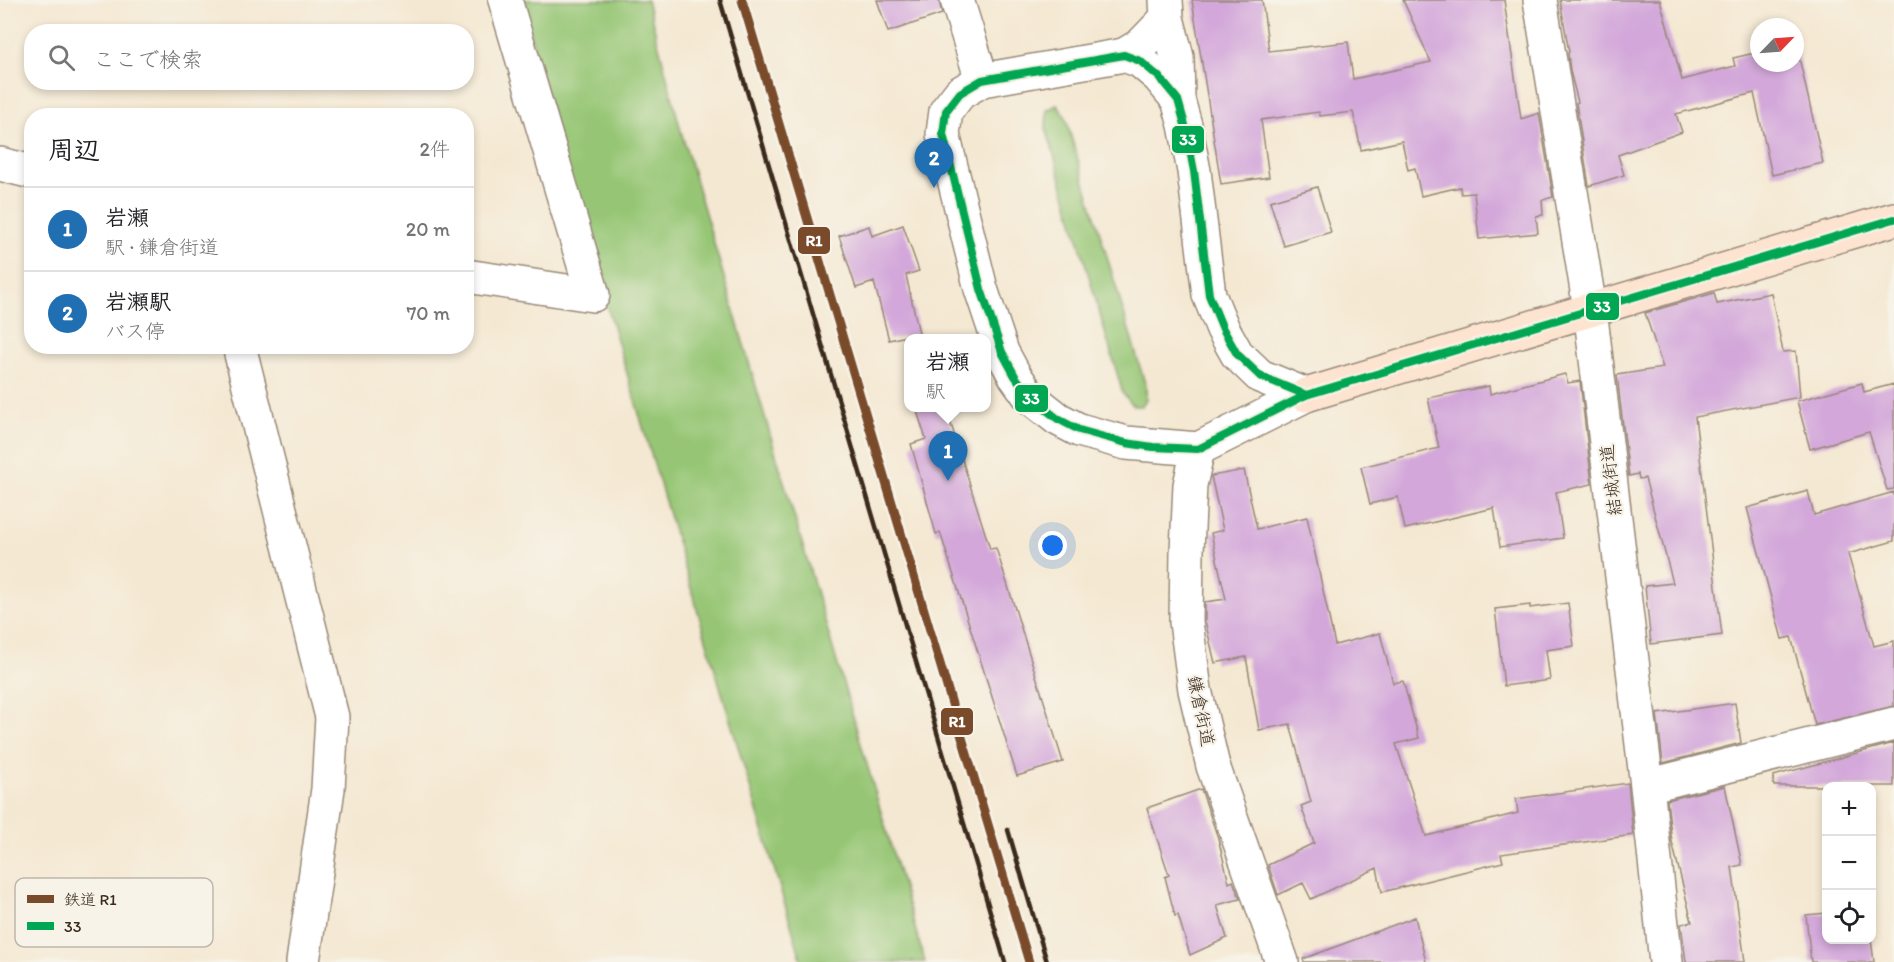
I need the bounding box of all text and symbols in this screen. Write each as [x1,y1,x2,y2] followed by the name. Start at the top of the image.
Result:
[1750,18,1804,72] north arrow
[24,24,474,90] search box
[45,41,78,74] icon: search
[93,46,203,73] text: ここで検索
[1171,125,1205,154] line badge: 33
[1179,130,1197,149] text: 33
[48,134,100,166] text: 周辺
[419,137,450,161] text: 2件
[914,138,954,188] pin: 2
[105,204,149,231] text: 岩瀬
[63,217,72,241] text: 1
[406,217,450,241] text: 20 m
[797,226,831,255] line badge: R1
[805,231,823,250] text: R1
[105,235,219,259] text: 駅 · 鎌倉街道
[105,288,171,315] text: 岩瀬駅
[1585,292,1620,321] line badge: 33
[1593,297,1611,316] text: 33
[62,301,73,325] text: 2
[406,301,450,325] text: 70 m
[105,319,165,343] text: バス停
[904,334,991,412] popup
[925,348,970,375] text: 岩瀬
[925,379,945,403] text: 駅
[1014,384,1049,413] line badge: 33
[1022,389,1040,408] text: 33
[928,432,968,481] pin: 1
[1596,443,1626,517] street label: 結城街道
[1038,531,1067,560] your location
[1183,673,1219,749] street label: 鎌倉街道
[940,707,974,736] line badge: R1
[948,712,966,731] text: R1
[1822,782,1876,944] map controls
[1822,782,1876,836] button: +
[1822,836,1876,890] button: −
[15,878,213,947] legend
[64,890,117,909] text: 鉄道 R1
[1822,890,1876,944] button: locate
[64,917,82,936] text: 33

